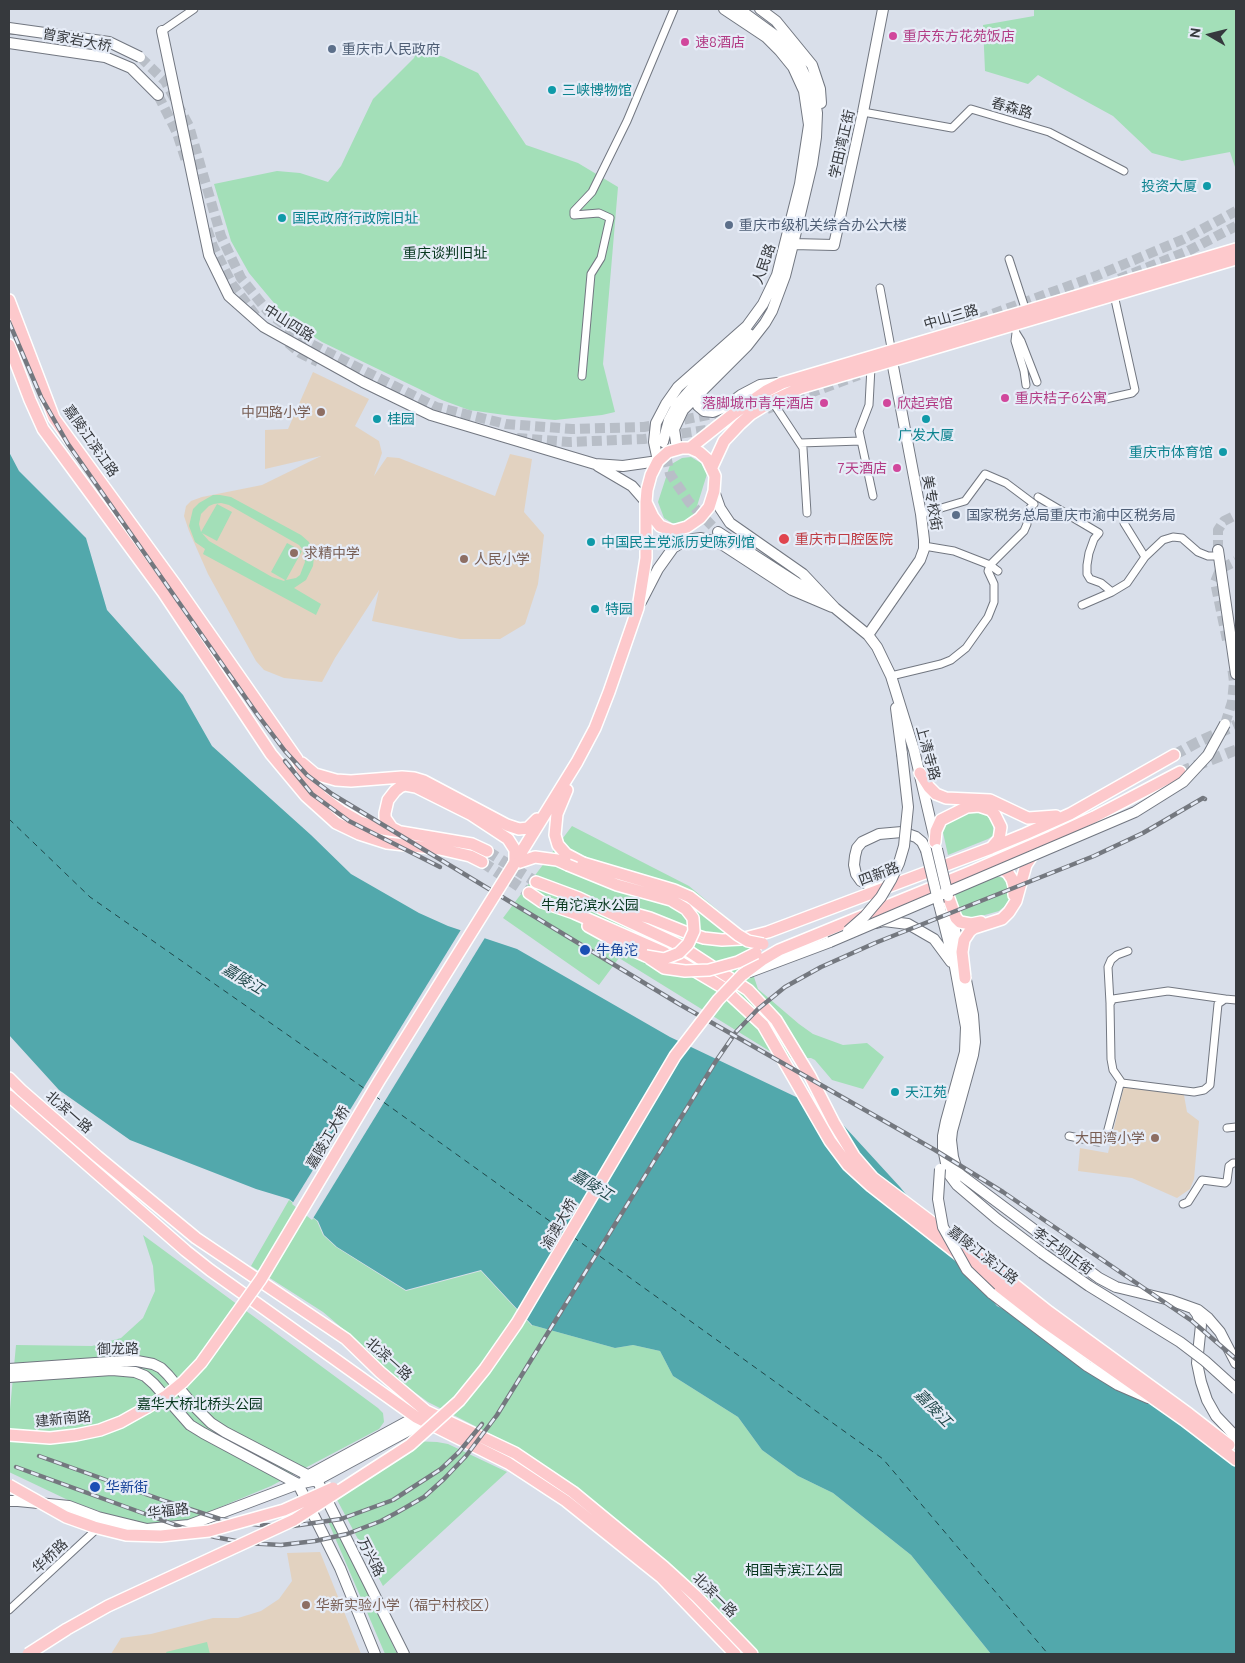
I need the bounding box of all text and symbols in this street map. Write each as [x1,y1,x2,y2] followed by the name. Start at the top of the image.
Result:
[1185,10,1235,60] north arrow
[41,25,113,55] street label: 曾家岩大桥
[1186,27,1204,39] text: N
[903,28,1015,44] place label: 重庆东方花苑饭店
[887,30,899,42] marker: 重庆东方花苑饭店
[695,34,745,50] place label: 速8酒店
[679,36,691,48] marker: 速8酒店
[342,41,440,57] place label: 重庆市人民政府
[326,43,338,55] marker: 重庆市人民政府
[562,82,632,98] place label: 三峡博物馆
[546,84,558,96] marker: 三峡博物馆
[989,94,1035,122] street label: 春森路
[826,108,858,180] street label: 学田湾正街
[1141,178,1197,194] place label: 投资大厦
[1201,180,1213,192] marker: 投资大厦
[292,210,418,226] place label: 国民政府行政院旧址
[276,212,288,224] marker: 国民政府行政院旧址
[739,217,907,233] place label: 重庆市级机关综合办公大楼
[723,219,735,231] marker: 重庆市级机关综合办公大楼
[749,241,779,287] street label: 人民路
[403,245,487,261] park label: 重庆谈判旧址
[261,301,317,345] street label: 中山四路
[922,301,980,333] street label: 中山三路
[1015,390,1107,406] place label: 重庆桔子6公寓
[999,392,1011,404] marker: 重庆桔子6公寓
[702,395,814,411] place label: 落脚城市青年酒店
[897,395,953,411] place label: 欣起宾馆
[818,397,830,409] marker: 落脚城市青年酒店
[881,397,893,409] marker: 欣起宾馆
[60,402,122,480] street label: 嘉陵江滨江路
[241,404,311,420] place label: 中四路小学
[315,406,327,418] marker: 中四路小学
[387,411,415,427] place label: 桂园
[371,413,383,425] marker: 桂园
[920,413,932,425] marker: 广发大厦
[898,427,954,443] place label: 广发大厦
[1129,444,1213,460] place label: 重庆市体育馆
[1217,446,1229,458] marker: 重庆市体育馆
[837,460,887,476] place label: 7天酒店
[891,462,903,474] marker: 7天酒店
[919,474,945,532] street label: 美专校街
[966,507,1176,523] place label: 国家税务总局重庆市渝中区税务局
[950,509,962,521] marker: 国家税务总局重庆市渝中区税务局
[795,531,893,547] place label: 重庆市口腔医院
[777,532,791,546] marker: 重庆市口腔医院
[601,534,755,550] place label: 中国民主党派历史陈列馆
[585,536,597,548] marker: 中国民主党派历史陈列馆
[304,545,360,561] place label: 求精中学
[288,547,300,559] marker: 求精中学
[474,551,530,567] place label: 人民小学
[458,553,470,565] marker: 人民小学
[605,601,633,617] place label: 特园
[589,603,601,615] marker: 特园
[913,724,943,782] street label: 上清寺路
[856,859,902,889] street label: 四新路
[541,897,639,913] park label: 牛角沱滨水公园
[596,942,638,958] place label: 牛角沱
[578,943,592,957] marker: 牛角沱
[219,960,267,998] water label: 嘉陵江
[905,1084,947,1100] place label: 天江苑
[889,1086,901,1098] marker: 天江苑
[42,1087,96,1137] street label: 北滨一路
[303,1103,353,1171] street label: 嘉陵江大桥
[1075,1130,1145,1146] place label: 大田湾小学
[1149,1132,1161,1144] marker: 大田湾小学
[568,1166,616,1204] water label: 嘉陵江
[538,1196,580,1252] street label: 渝澳大桥
[945,1223,1021,1287] street label: 嘉陵江滨江路
[1030,1224,1096,1278] street label: 李子坝正街
[363,1334,415,1384] street label: 北滨一路
[97,1340,139,1358] street label: 御龙路
[911,1386,955,1430] water label: 嘉陵江
[137,1396,263,1412] park label: 嘉华大桥北桥头公园
[34,1408,92,1430] street label: 建新南路
[106,1479,148,1495] place label: 华新街
[88,1480,102,1494] marker: 华新街
[146,1500,190,1522] street label: 华福路
[354,1534,388,1580] street label: 万兴路
[29,1536,71,1576] street label: 华桥路
[745,1562,843,1578] park label: 相国寺滨江公园
[689,1569,741,1621] street label: 北滨一路
[316,1597,498,1613] place label: 华新实验小学（福宁村校区）
[300,1599,312,1611] marker: 华新实验小学（福宁村校区）

